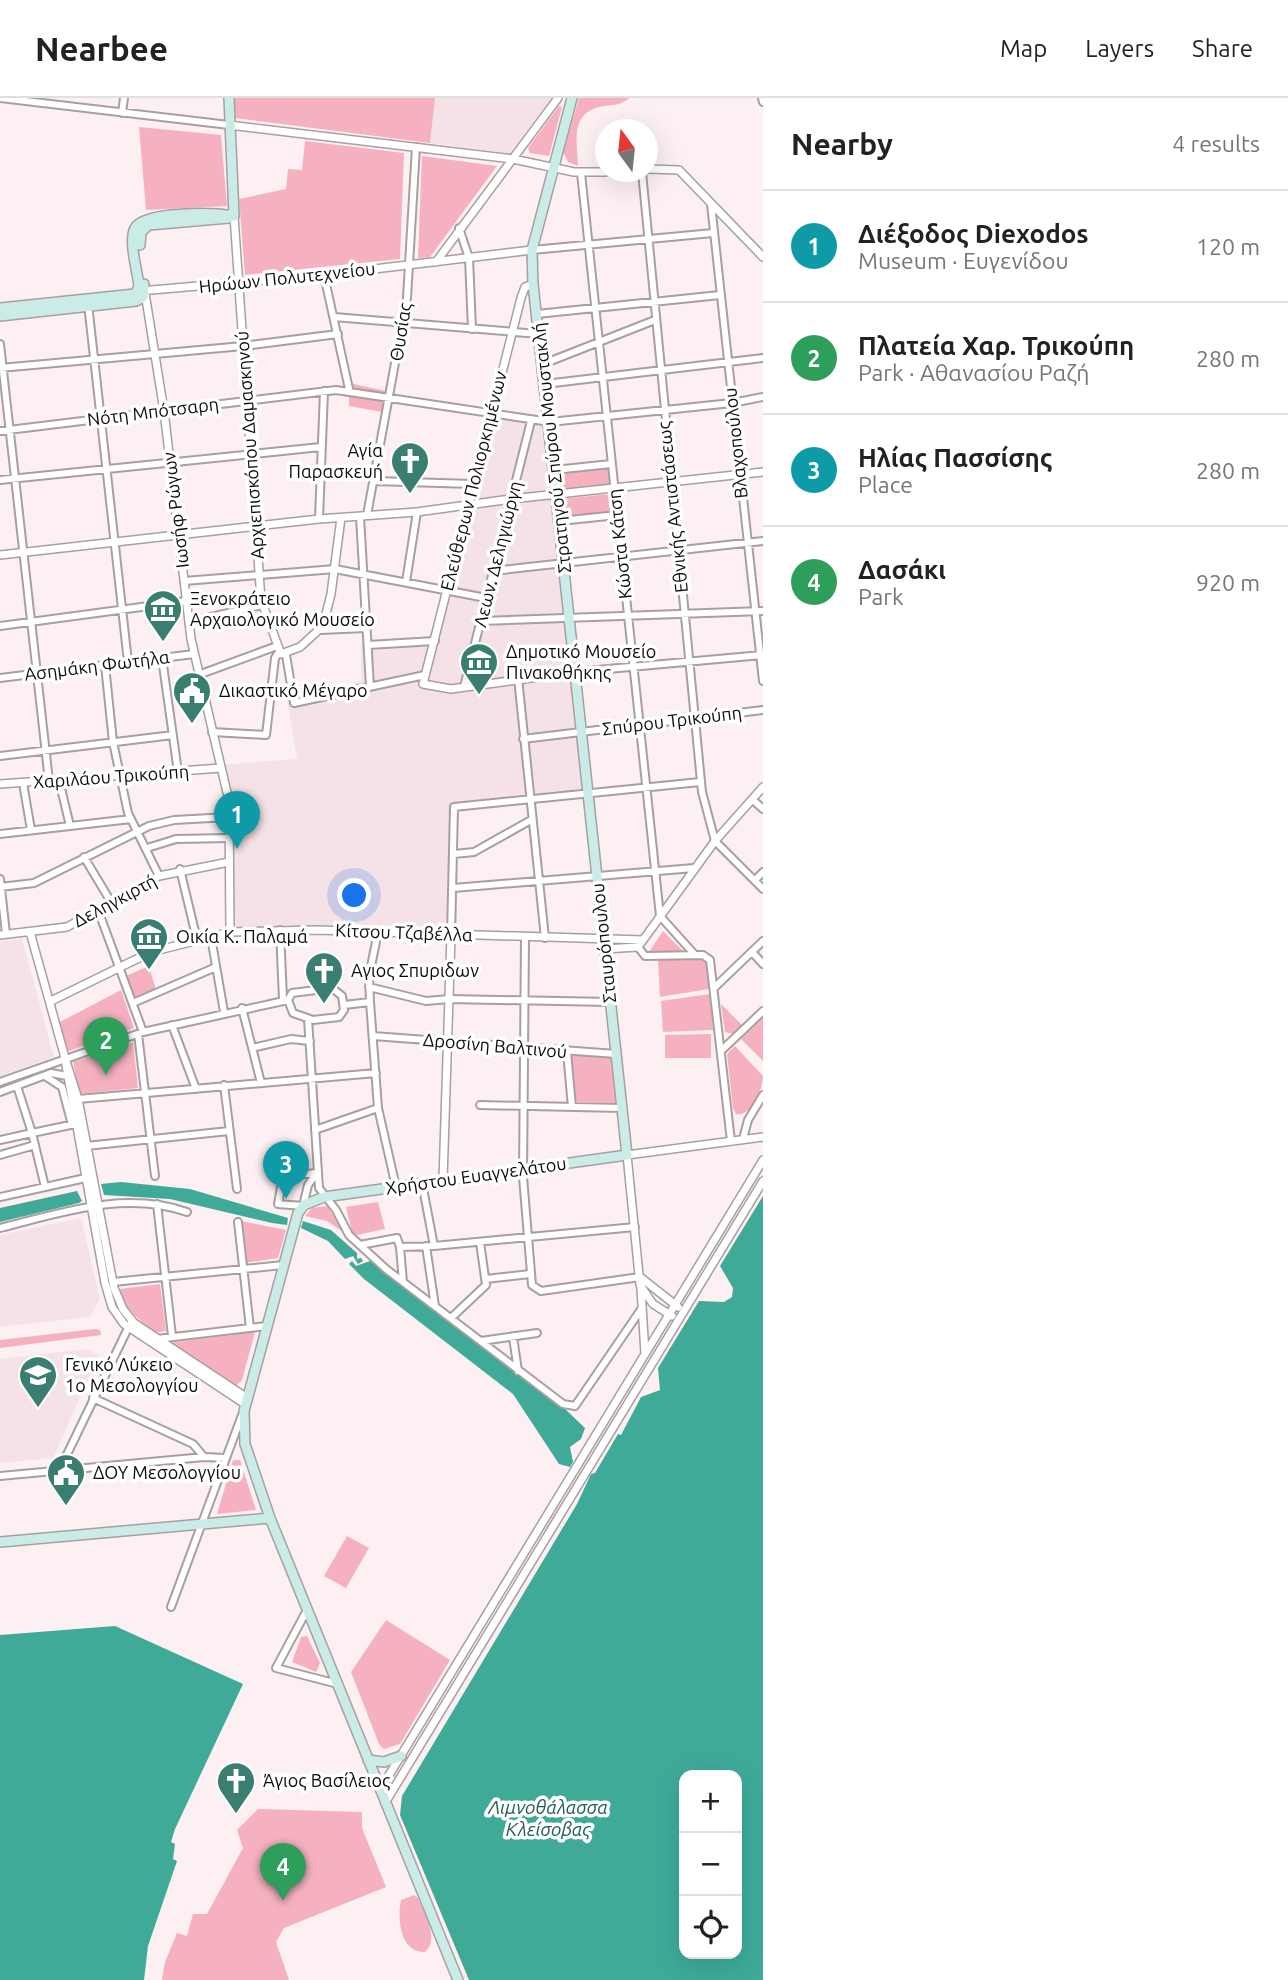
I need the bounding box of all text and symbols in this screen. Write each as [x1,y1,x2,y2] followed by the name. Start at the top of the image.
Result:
[35,30,168,67] text: Nearbee
[1000,35,1047,62] text: Map
[1085,35,1154,62] text: Layers
[1192,35,1253,62] text: Share
[595,119,658,182] north arrow
[791,127,893,161] text: Nearby
[1172,131,1260,156] text: 4 results
[858,219,1089,248] text: Διέξοδος Diexodos
[808,234,820,259] text: 1
[1196,234,1260,259] text: 120 m
[858,248,1069,273] text: Museum · Ευγενίδου
[198,258,376,296] street label: Ηρώων Πολυτεχνείου
[386,301,415,363] street label: Θυσίας
[528,322,574,574] street label: Στρατηγού Σπύρου Μουστακλή
[231,330,267,560] street label: Αρχιεπισκόπου Δαμασκηνού
[858,331,1134,360] text: Πλατεία Χαρ. Τρικούπη
[808,346,820,371] text: 2
[1196,346,1260,371] text: 280 m
[858,360,1089,385] text: Park · Αθανασίου Ραζή
[436,369,510,593] street label: Ελεύθερων Πολιορκημένων
[719,387,751,500] street label: Βλαχοπούλου
[86,393,220,429] street label: Νότη Μπότσαρη
[653,420,692,594] street label: Εθνικής Αντιστάσεως
[289,440,383,481] place label: Αγία Παρασκευή
[389,440,431,495] church icon: Αγία Παρασκευή
[858,443,1052,472] text: Ηλίας Πασσίσης
[158,451,192,569] street label: Ιωσήφ Ρώγων
[808,458,820,483] text: 3
[1196,458,1260,483] text: 280 m
[858,472,913,497] text: Place
[469,479,525,629] street label: Λεων. Δεληγιώργη
[603,488,635,600] street label: Κώστα Κάτση
[858,555,946,584] text: Δασάκι
[808,570,820,595] text: 4
[1196,570,1260,595] text: 920 m
[858,584,904,609] text: Park
[142,588,184,643] museum icon: Ξενοκράτειο Αρχαιολογικό Μουσείο
[190,588,375,629] place label: Ξενοκράτειο Αρχαιολογικό Μουσείο
[458,641,500,696] museum icon: Δημοτικό Μουσείο Πινακοθήκης
[506,641,656,683] place label: Δημοτικό Μουσείο Πινακοθήκης
[23,646,171,684] street label: Ασημάκη Φωτήλα
[171,670,213,725] public building icon: Δικαστικό Μέγαρο
[219,680,368,700] place label: Δικαστικό Μέγαρο
[601,702,743,738] street label: Σπύρου Τρικούπη
[32,761,190,791] street label: Χαριλάου Τρικούπη
[214,791,260,849] pin: 1
[70,870,160,930] street label: Δεληγκιρτή
[337,878,371,912] your location
[587,882,619,1004] street label: Σταυρόπουλου
[128,916,170,971] museum icon: Οικία Κ. Παλαμά
[335,920,473,945] street label: Κίτσου Τζαβέλλα
[176,926,308,946] place label: Οικία Κ. Παλαμά
[303,950,345,1005] church icon: Αγιος Σπυριδων
[351,960,479,981] place label: Αγιος Σπυριδων
[83,1017,129,1075] pin: 2
[422,1029,568,1061] street label: Δροσίνη Βαλτινού
[263,1141,309,1199] pin: 3
[384,1152,568,1198] street label: Χρήστου Ευαγγελάτου
[17,1354,59,1409] school or university icon: Γενικό Λύκειο 1ο Μεσολογγίου
[65,1354,199,1395] place label: Γενικό Λύκειο 1ο Μεσολογγίου
[45,1452,87,1507] public building icon: ΔΟΥ Μεσολογγίου
[93,1462,241,1482] place label: ΔΟΥ Μεσολογγίου
[215,1760,257,1815] church icon: Άγιος Βασίλειος
[263,1770,390,1791] place label: Άγιος Βασίλειος
[679,1770,742,1959] map controls
[679,1770,742,1833] button: +
[487,1796,608,1840] water label: Λιμνοθάλασσα Κλείσοβας
[679,1833,742,1896] button: −
[260,1843,306,1901] pin: 4
[679,1896,742,1959] button: locate

